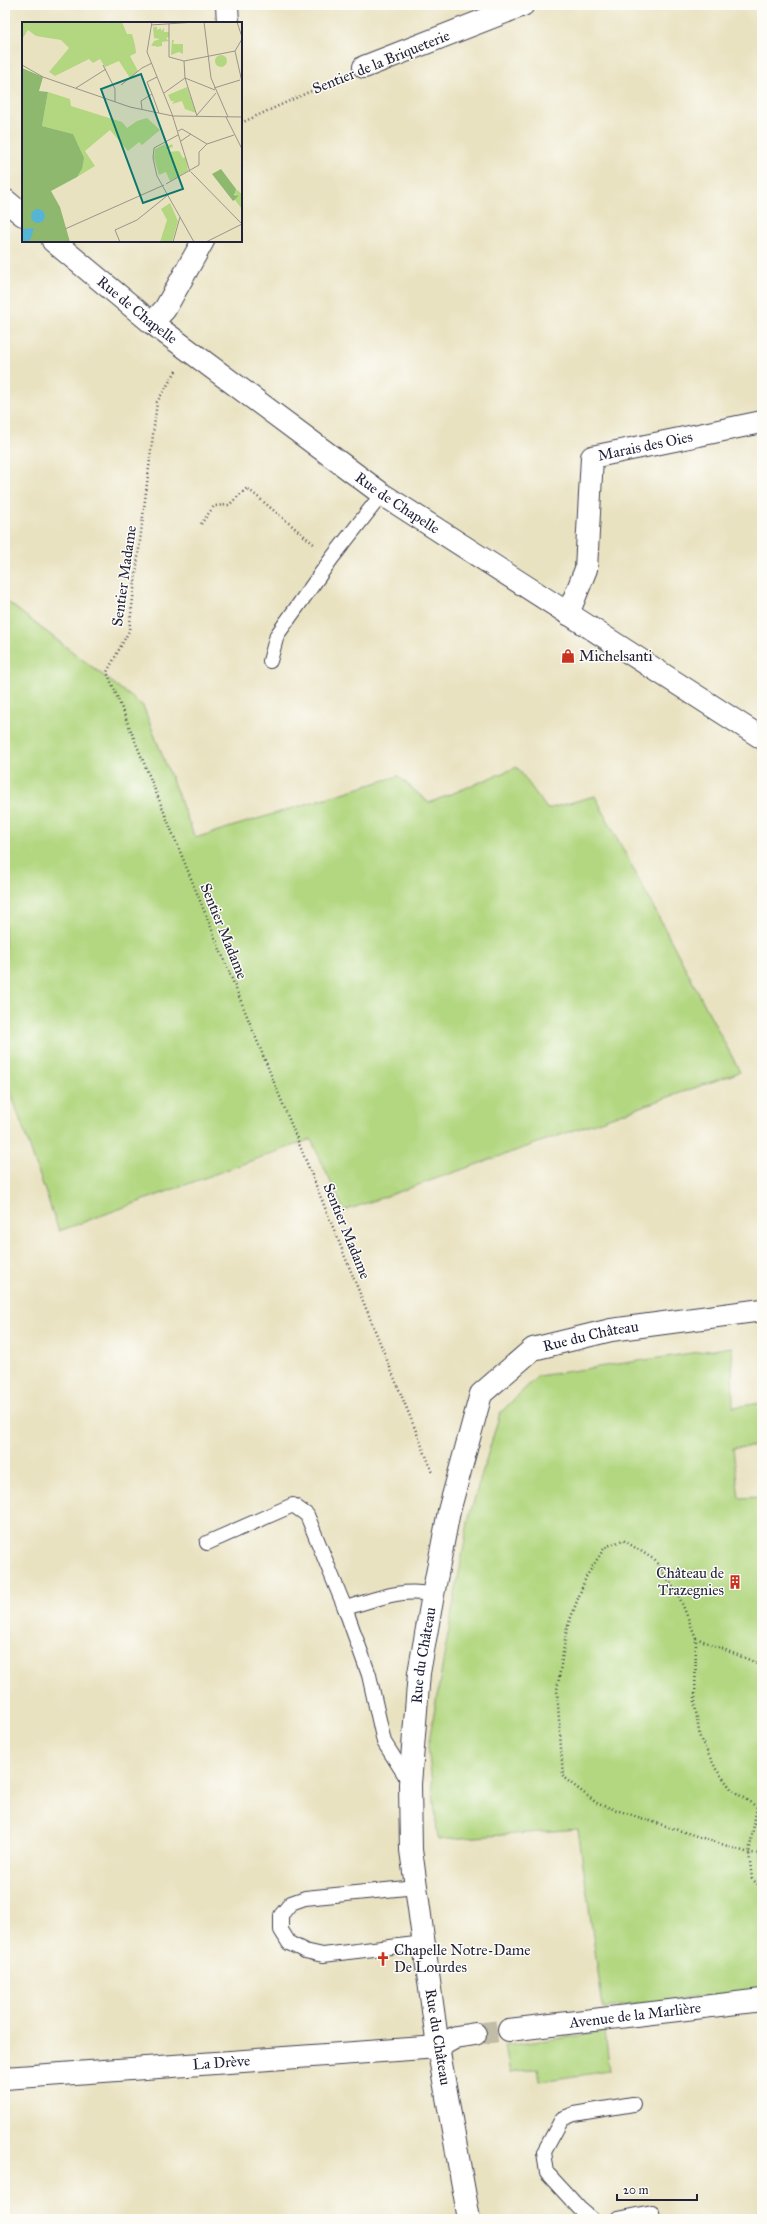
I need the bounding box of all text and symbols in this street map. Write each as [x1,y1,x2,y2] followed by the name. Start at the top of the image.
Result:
[22,22,242,242] inset map
[310,26,453,99] street label: Sentier de la Briqueterie
[93,272,181,348] street label: Rue de Chapelle
[596,428,694,465] street label: Marais des Oies
[352,468,443,538] street label: Rue de Chapelle
[108,524,140,628] street label: Sentier Madame
[579,647,653,665] place label: Michelsanti
[560,648,576,664] shop icon: Michelsanti
[197,880,251,982] street label: Sentier Madame
[320,1180,374,1282] street label: Sentier Madame
[541,1317,640,1355] street label: Rue du Château
[656,1564,724,1599] place label: Château de Trazegnies
[727,1574,743,1590] building icon: Château de Trazegnies
[408,1606,440,1704] street label: Rue du Château
[394,1941,531,1976] place label: Chapelle Notre-Dame De Lourdes
[375,1951,391,1967] church icon: Chapelle Notre-Dame De Lourdes
[421,1987,455,2087] street label: Rue du Château
[567,1998,702,2032] street label: Avenue de la Marlière
[192,2051,251,2074] street label: La Drève
[617,2176,697,2202] scale bar
[623,2183,649,2197] text: 20 m

